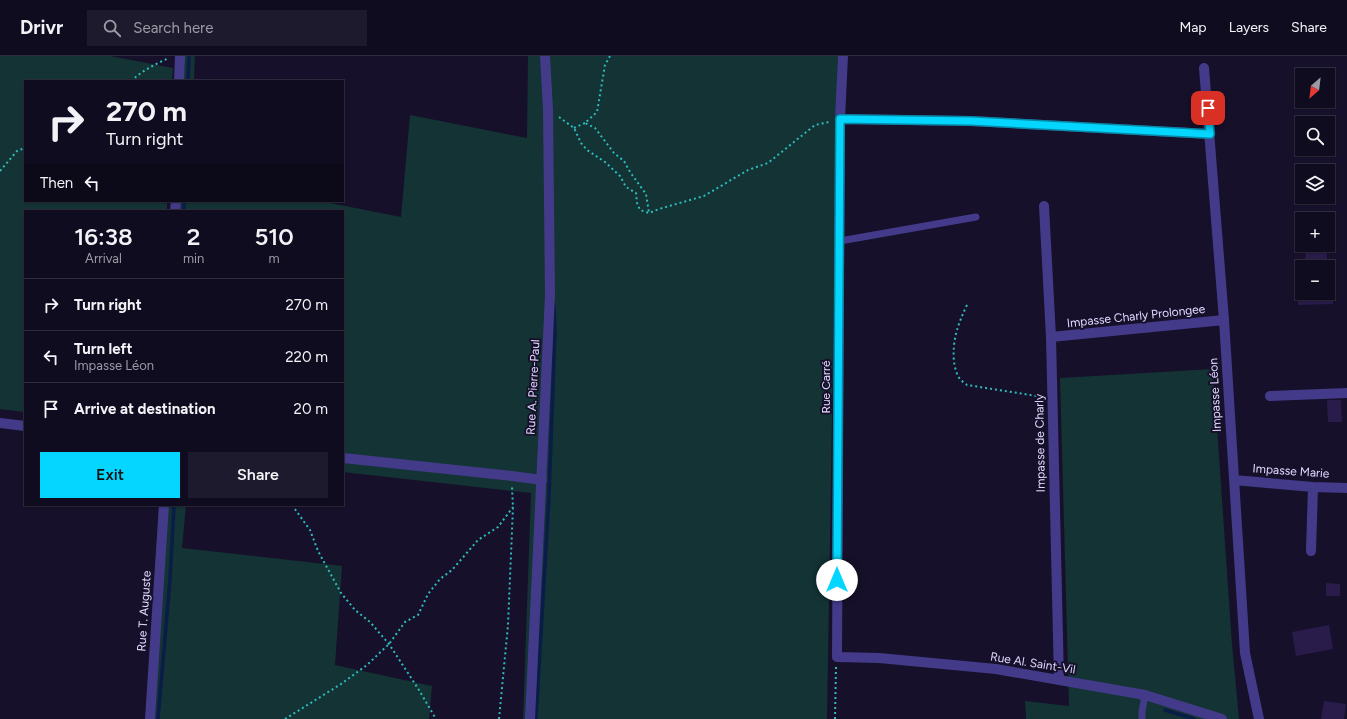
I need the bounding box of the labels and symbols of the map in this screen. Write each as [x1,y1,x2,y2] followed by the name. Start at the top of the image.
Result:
[1295,68,1335,108] north arrow
[1191,91,1225,125] pin
[1066,302,1206,330] street label: Impasse Charly Prolongee
[524,339,542,435] street label: Rue A. Pierre-Paul
[1206,357,1224,432] street label: Impasse Léon
[819,360,833,414] street label: Rue Carré
[1032,393,1048,492] street label: Impasse de Charly
[1252,461,1330,481] street label: Impasse Marie
[816,559,858,601] position arrow
[134,570,154,652] street label: Rue T. Auguste
[989,649,1077,677] street label: Rue Al. Saint-Vil

